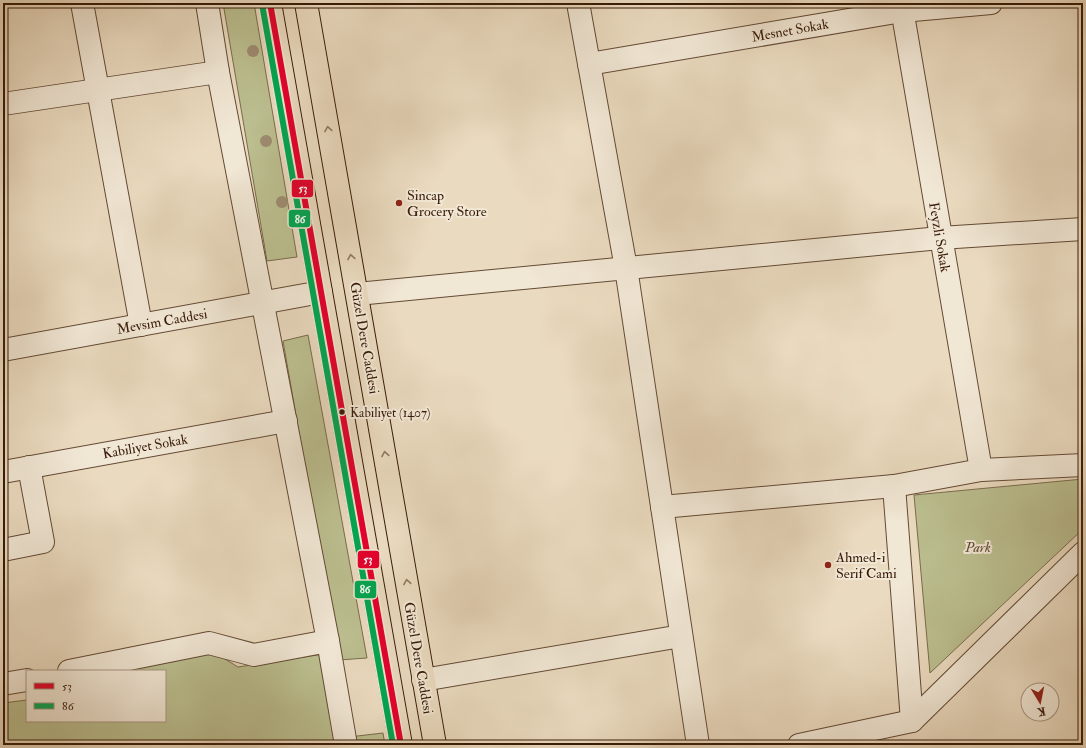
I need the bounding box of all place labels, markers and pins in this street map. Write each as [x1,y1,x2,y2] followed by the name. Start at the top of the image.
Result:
[407,187,487,221] place label: Sincap Grocery Store
[394,198,404,208] marker: Sincap Grocery Store
[350,405,430,422] place label: Kabiliyet (1407)
[337,407,347,417] marker: Kabiliyet (1407)
[835,549,897,582] place label: Ahmed-i Serif Cami
[823,560,833,570] marker: Ahmed-i Serif Cami

